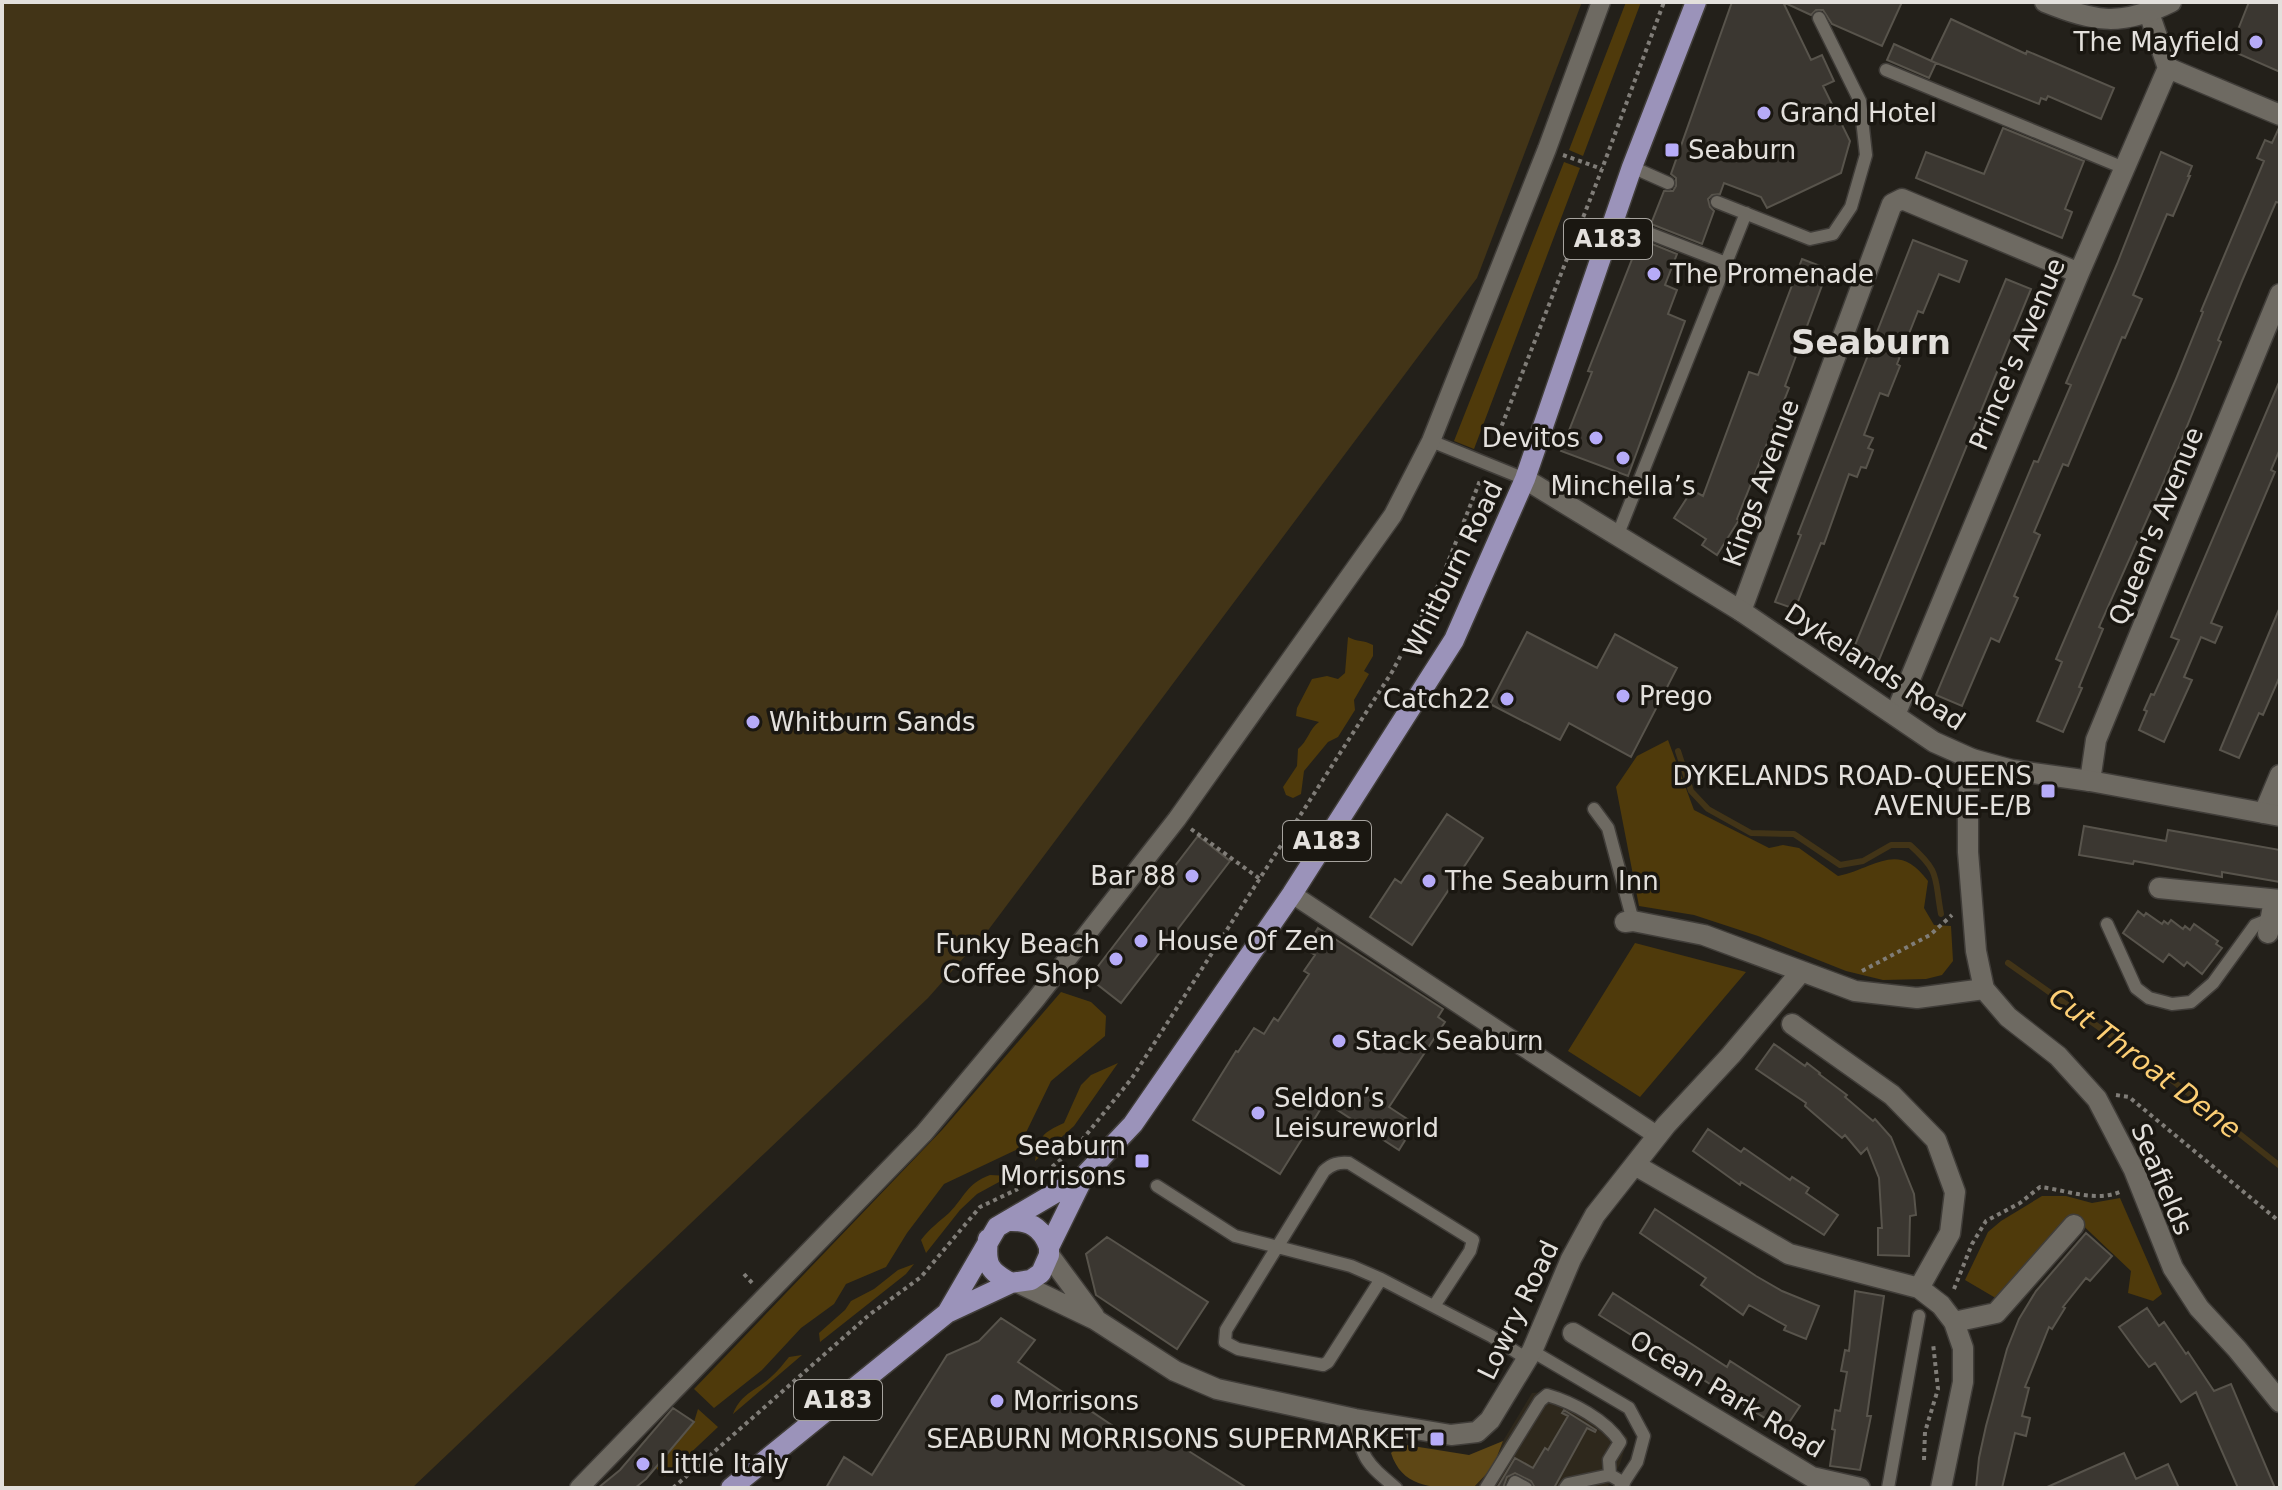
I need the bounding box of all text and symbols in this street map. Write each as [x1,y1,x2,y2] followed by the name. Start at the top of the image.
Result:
[2073,27,2240,57] place label: The Mayfield
[2247,33,2265,51] marker: The Mayfield
[1780,98,1937,128] place label: Grand Hotel
[1755,104,1773,122] marker: Grand Hotel
[1688,135,1796,165] place label: Seaburn
[1663,141,1681,159] marker: Seaburn
[1564,219,1652,259] road number: A183
[1963,254,2071,454] street label: Prince's Avenue
[1669,259,1874,289] place label: The Promenade
[1645,265,1663,283] marker: The Promenade
[1791,322,1951,362] district label: Seaburn
[1717,395,1805,571] street label: Kings Avenue
[1482,423,1580,453] place label: Devitos
[2103,423,2209,629] street label: Queen's Avenue
[1587,429,1605,447] marker: Devitos
[1614,449,1632,467] marker: Minchella’s
[1550,471,1696,501] place label: Minchella’s
[1397,476,1509,662] street label: Whitburn Road
[1779,598,1971,736] street label: Dykelands Road
[1639,681,1713,711] place label: Prego
[1383,684,1491,714] place label: Catch22
[1614,687,1632,705] marker: Prego
[1498,690,1516,708] marker: Catch22
[769,707,976,737] place label: Whitburn Sands
[744,713,762,731] marker: Whitburn Sands
[1672,761,2032,821] place label: DYKELANDS ROAD-QUEENS AVENUE-E/B
[2039,782,2057,800] marker: DYKELANDS ROAD-QUEENS AVENUE-E/B
[1283,821,1371,861] road number: A183
[1090,861,1176,891] place label: Bar 88
[1444,866,1659,896] place label: The Seaburn Inn
[1183,867,1201,885] marker: Bar 88
[1420,872,1438,890] marker: The Seaburn Inn
[1157,926,1335,956] place label: House Of Zen
[935,929,1100,989] place label: Funky Beach Coffee Shop
[1132,932,1150,950] marker: House Of Zen
[1107,950,1125,968] marker: Funky Beach Coffee Shop
[2043,980,2247,1146] water label: Cut Throat Dene
[1355,1026,1543,1056] place label: Stack Seaburn
[1330,1032,1348,1050] marker: Stack Seaburn
[1274,1083,1439,1143] place label: Seldon’s Leisureworld
[1249,1104,1267,1122] marker: Seldon’s Leisureworld
[2125,1119,2199,1239] street label: Seafields
[1000,1131,1126,1191] place label: Seaburn Morrisons
[1133,1152,1151,1170] marker: Seaburn Morrisons
[1471,1236,1565,1384] street label: Lowry Road
[1624,1324,1830,1464] street label: Ocean Park Road
[794,1380,882,1420] road number: A183
[1013,1386,1139,1416] place label: Morrisons
[988,1392,1006,1410] marker: Morrisons
[926,1424,1421,1454] place label: SEABURN MORRISONS SUPERMARKET
[1428,1430,1446,1448] marker: SEABURN MORRISONS SUPERMARKET
[659,1449,789,1479] place label: Little Italy
[634,1455,652,1473] marker: Little Italy

